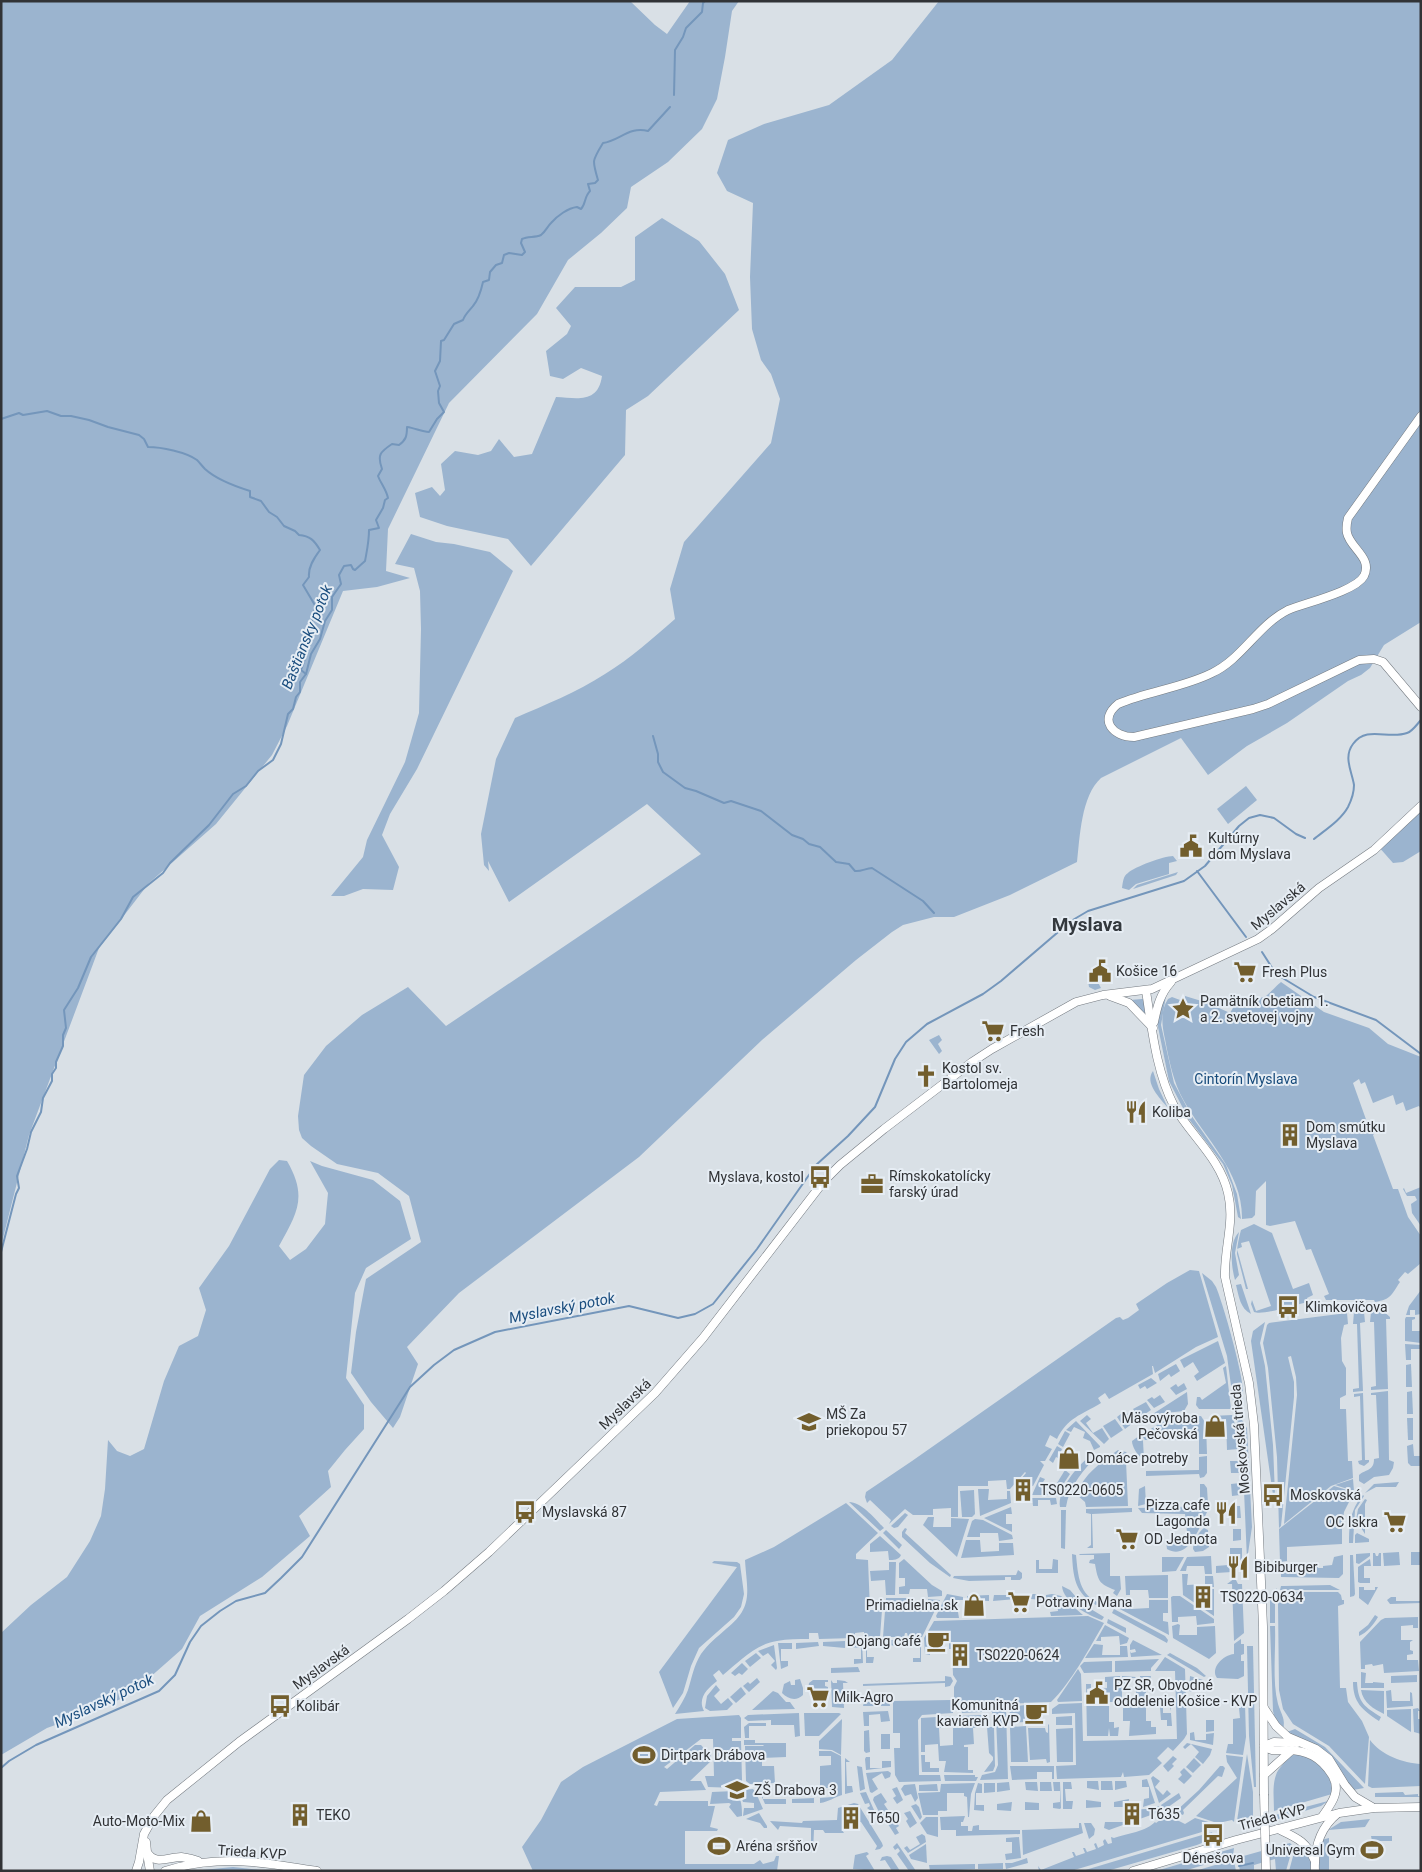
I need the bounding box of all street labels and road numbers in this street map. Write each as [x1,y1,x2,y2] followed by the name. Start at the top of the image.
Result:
[1248,879,1308,933] street label: Myslavská
[596,1375,654,1433] street label: Myslavská
[1227,1383,1253,1495] street label: Moskovská trieda
[290,1641,352,1693] street label: Myslavská
[1237,1800,1308,1834] street label: Trieda KVP
[217,1842,287,1862] street label: Trieda KVP

